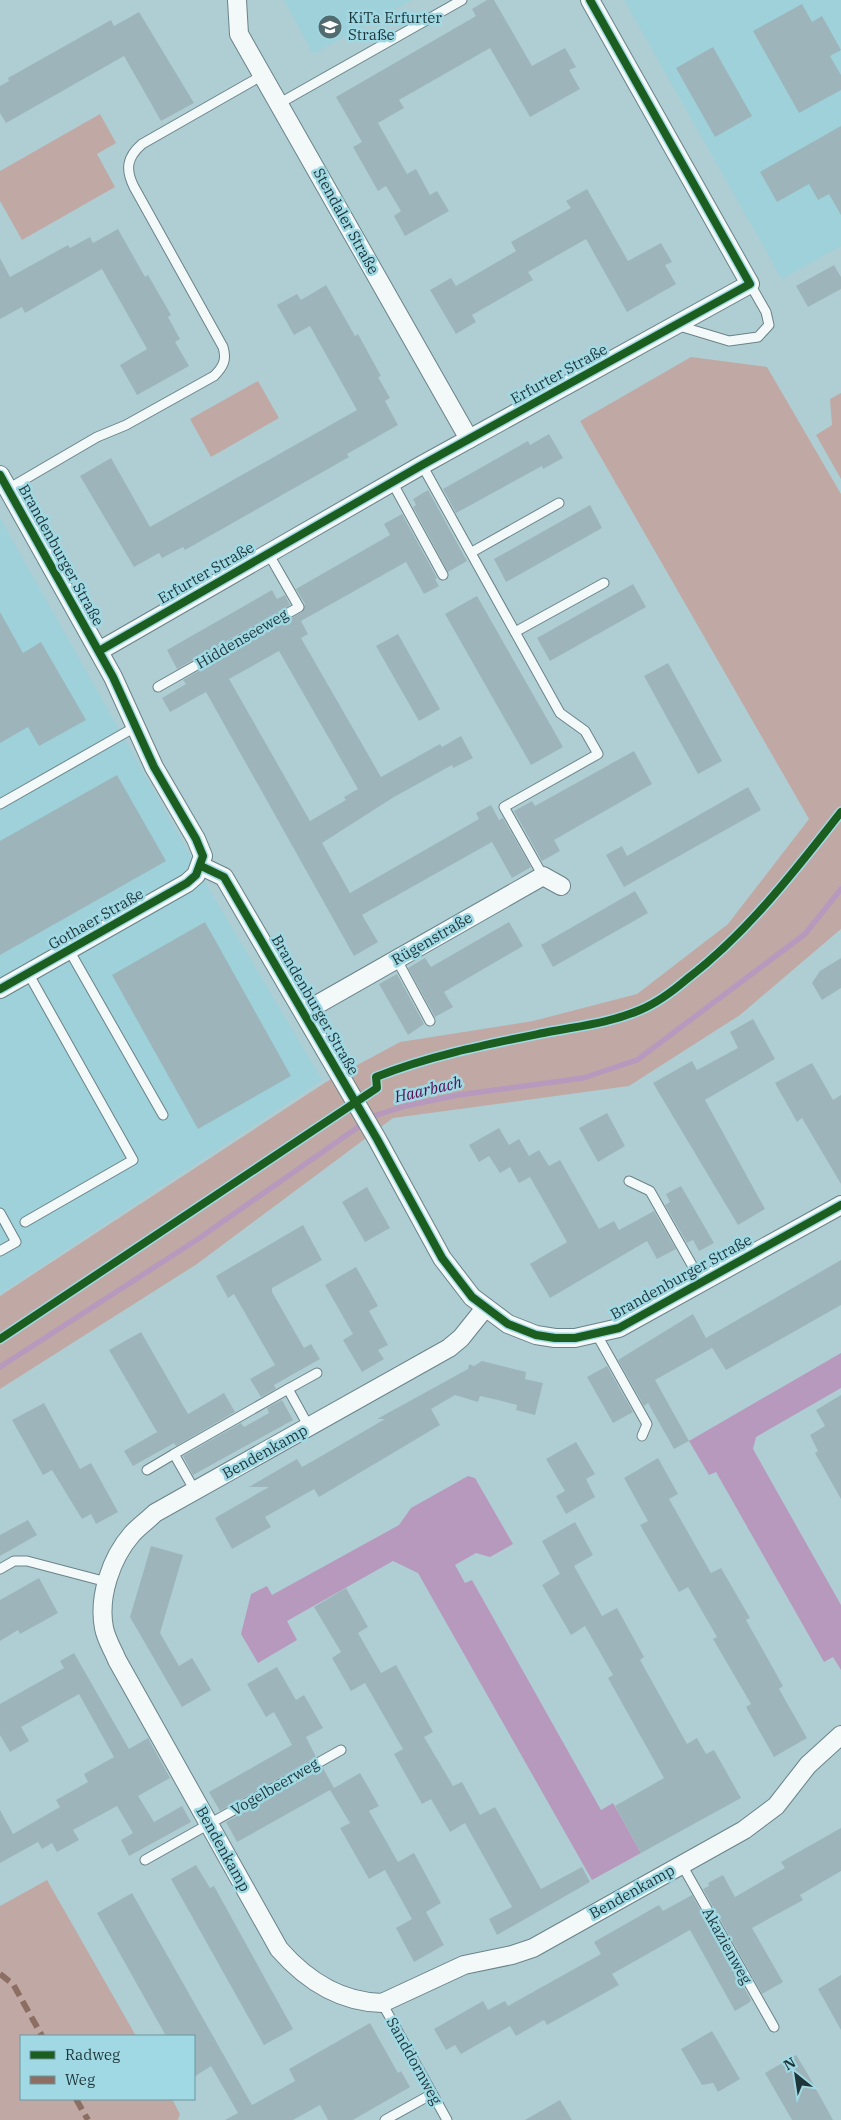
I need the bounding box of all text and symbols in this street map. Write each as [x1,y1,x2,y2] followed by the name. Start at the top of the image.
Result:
[348,8,442,44] place label: KiTa Erfurter Straße
[317,14,343,40] school or university icon: KiTa Erfurter Straße
[309,164,383,277] street label: Stendaler Straße
[507,339,610,408] street label: Erfurter Straße
[15,481,108,629] street label: Brandenburger Straße
[154,537,257,608] street label: Erfurter Straße
[192,604,291,673] street label: Hiddenseeweg
[45,884,147,954] street label: Gothaer Straße
[388,908,475,969] street label: Rügenstraße
[267,931,363,1078] street label: Brandenburger Straße
[391,1072,464,1107] water label: Haarbach
[607,1230,755,1323] street label: Brandenburger Straße
[219,1420,311,1483] street label: Bendenkamp
[227,1754,322,1819] street label: Vogelbeerweg
[192,1803,255,1895] street label: Bendenkamp
[586,1860,678,1923] street label: Bendenkamp
[699,1904,756,1987] street label: Akazienweg
[383,2014,446,2108] street label: Sanddornweg
[20,2035,195,2100] legend
[65,2045,120,2064] text: Radweg
[771,2050,821,2100] north arrow
[780,2053,799,2074] text: N
[65,2070,95,2089] text: Weg

